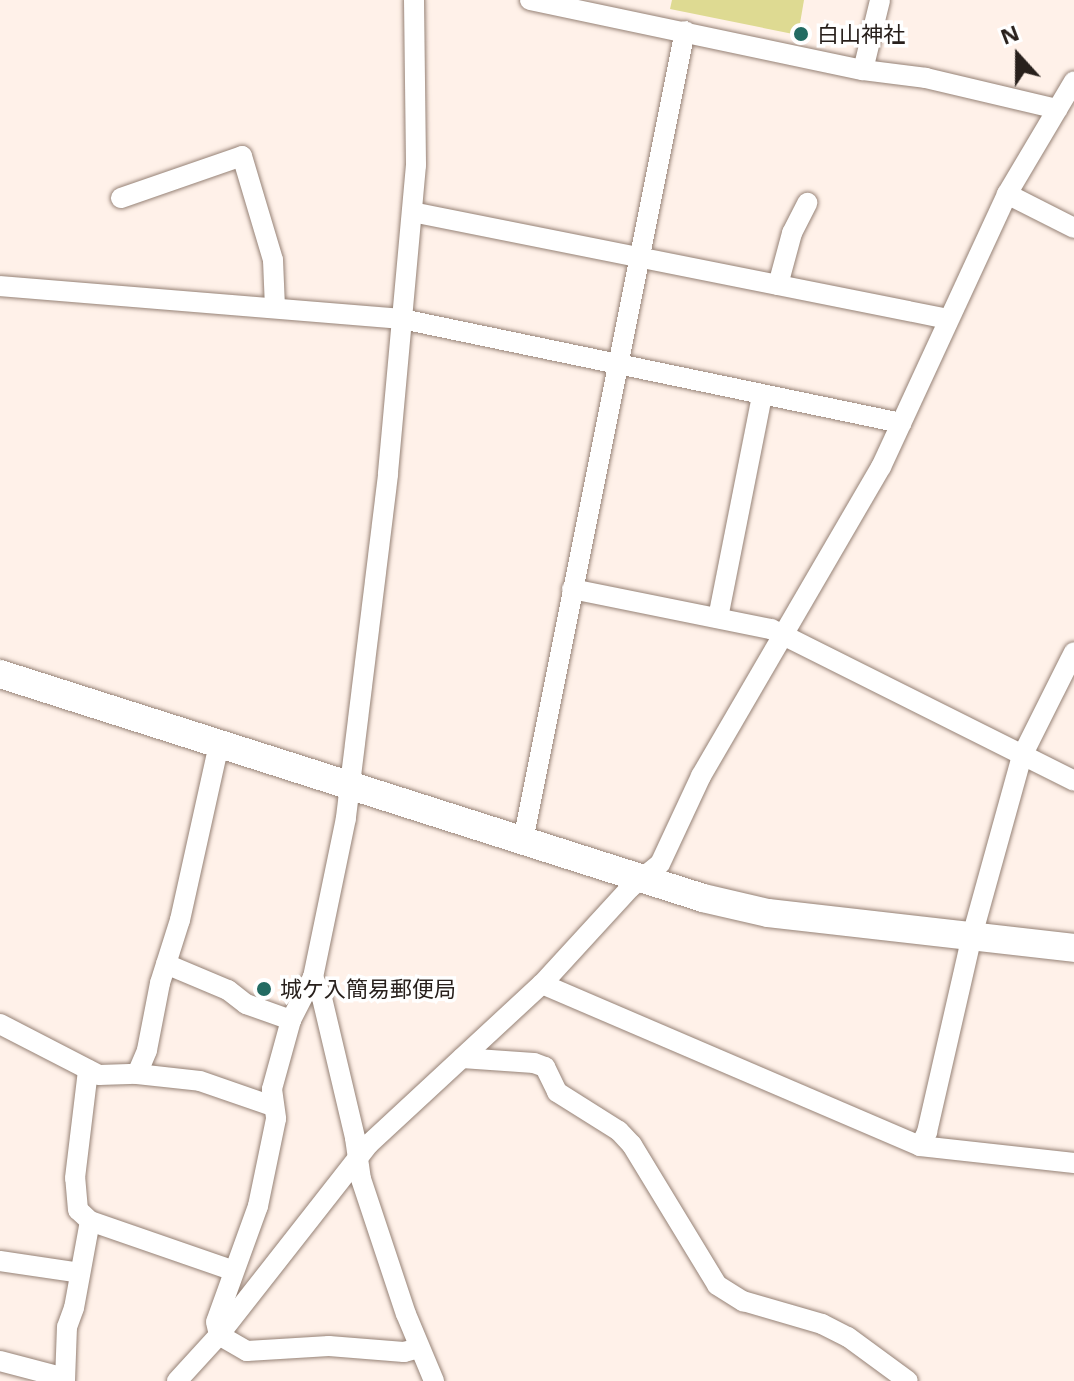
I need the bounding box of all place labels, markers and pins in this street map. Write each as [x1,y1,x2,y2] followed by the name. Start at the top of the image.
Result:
[817,21,905,47] place label: 白山神社
[792,25,810,43] marker: 白山神社
[280,976,456,1002] place label: 城ケ入簡易郵便局
[255,980,273,998] marker: 城ケ入簡易郵便局

